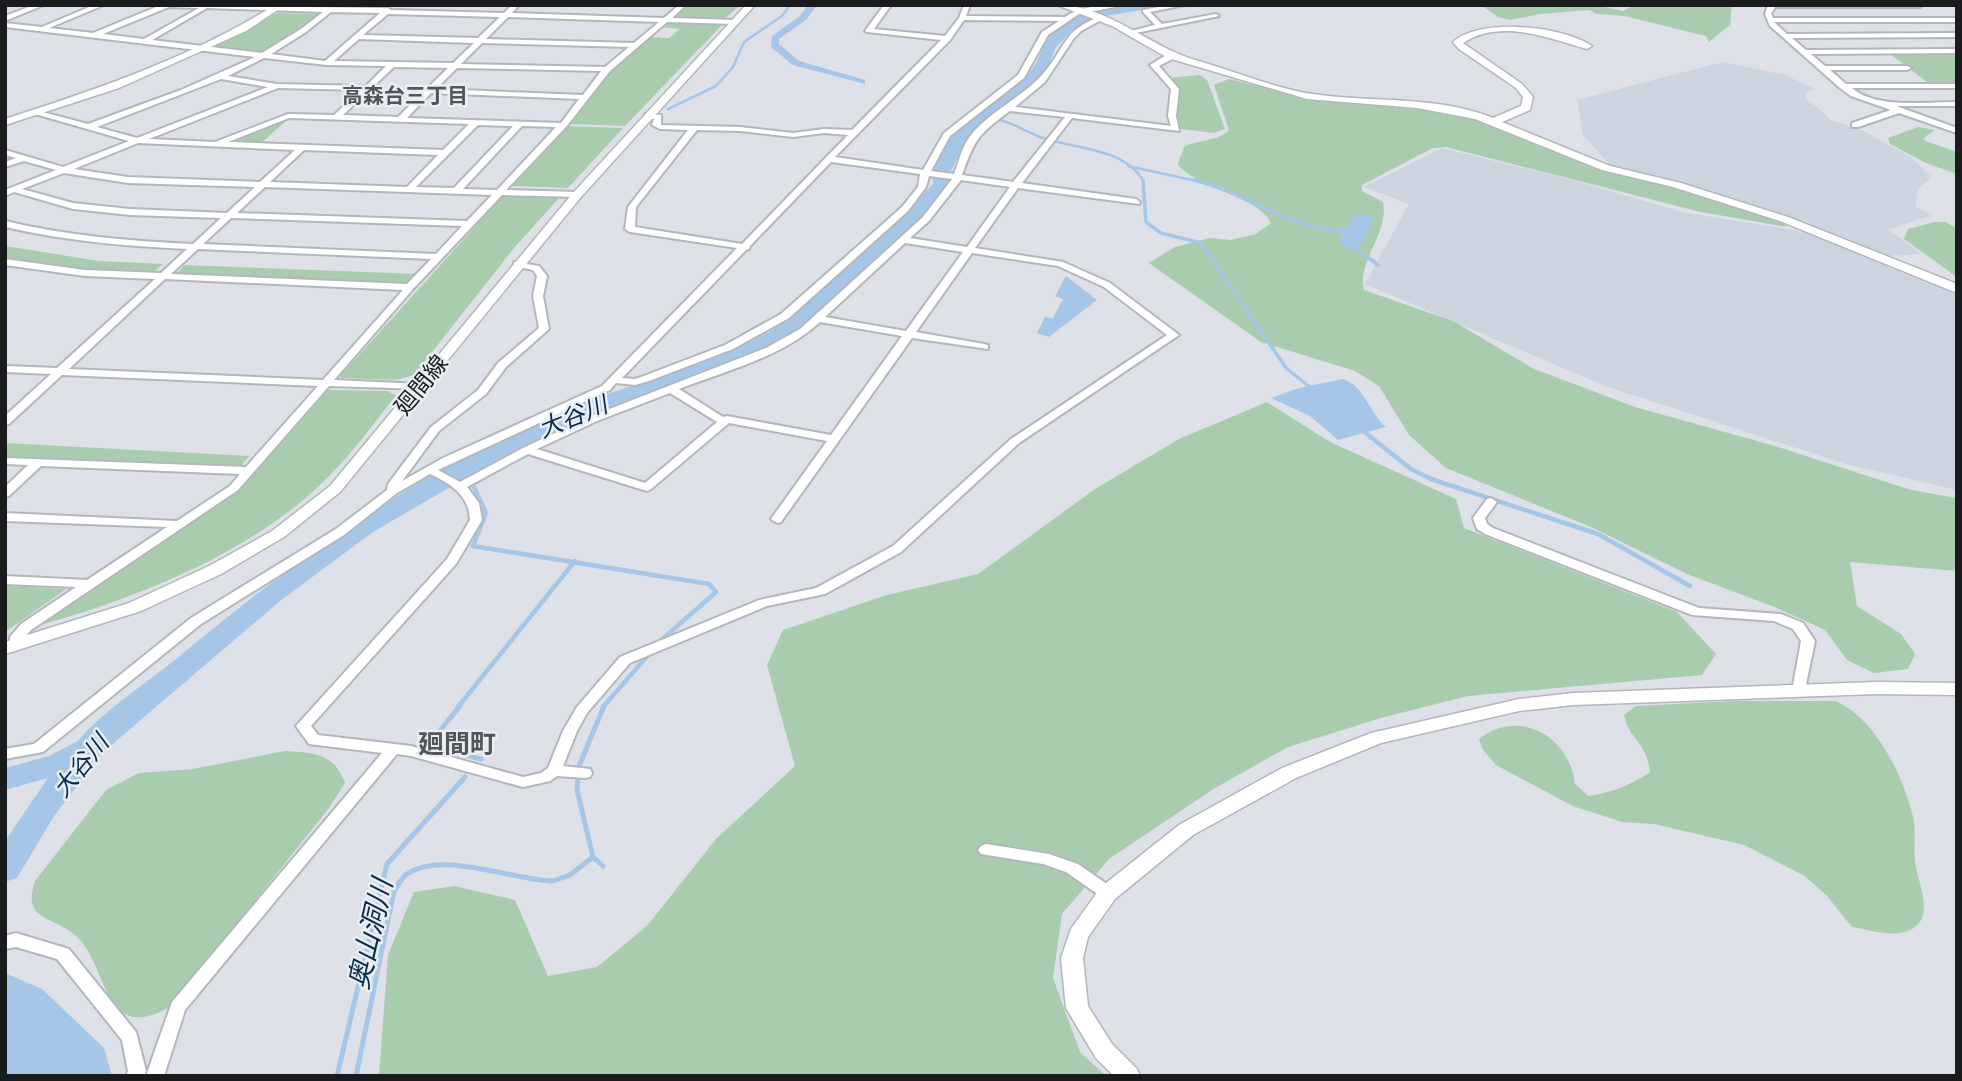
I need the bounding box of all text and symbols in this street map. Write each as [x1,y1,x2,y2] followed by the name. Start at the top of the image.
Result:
[342,83,468,109] district label: 高森台三丁目
[388,349,454,421] street label: 廻間線
[534,389,614,443] water label: 大谷川
[47,727,116,803] water label: 大谷川
[418,729,496,760] district label: 廻間町
[342,873,400,992] water label: 奥山洞川

